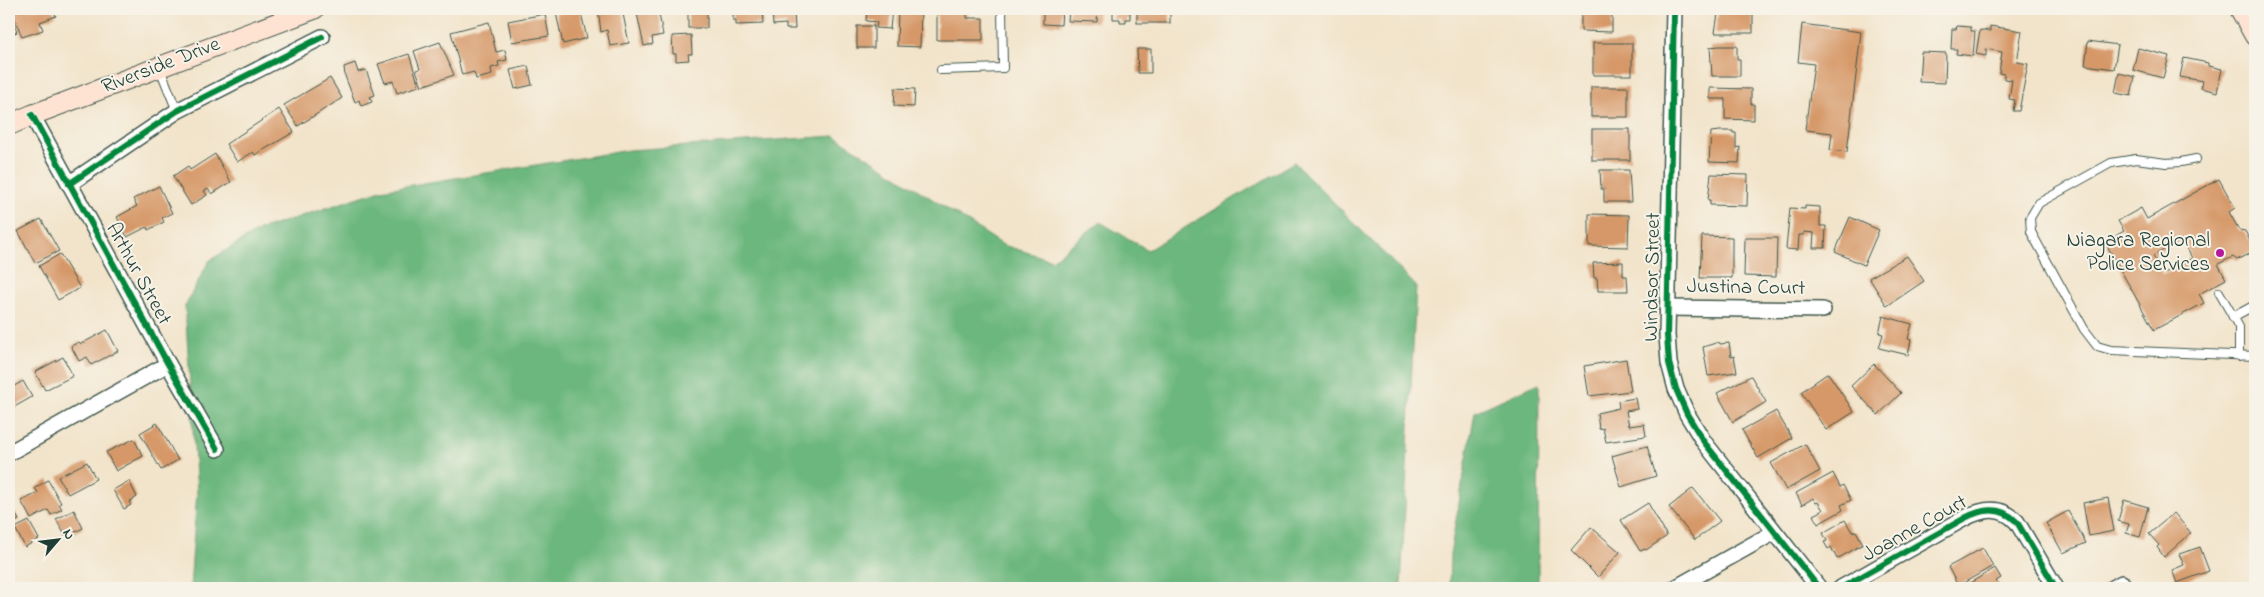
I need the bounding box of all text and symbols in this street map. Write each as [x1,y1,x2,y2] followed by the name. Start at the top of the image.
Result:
[97,29,225,102] street label: Riverside Drive
[1637,212,1669,342] street label: Windsor Street
[97,217,179,331] street label: Arthur Street
[2066,226,2210,280] place label: Niagara Regional Police Services
[2214,247,2226,259] marker: Niagara Regional Police Services
[1686,272,1806,304] street label: Justina Court
[1857,488,1973,570] street label: Joanne Court
[32,514,82,564] north arrow
[57,525,80,544] text: N

